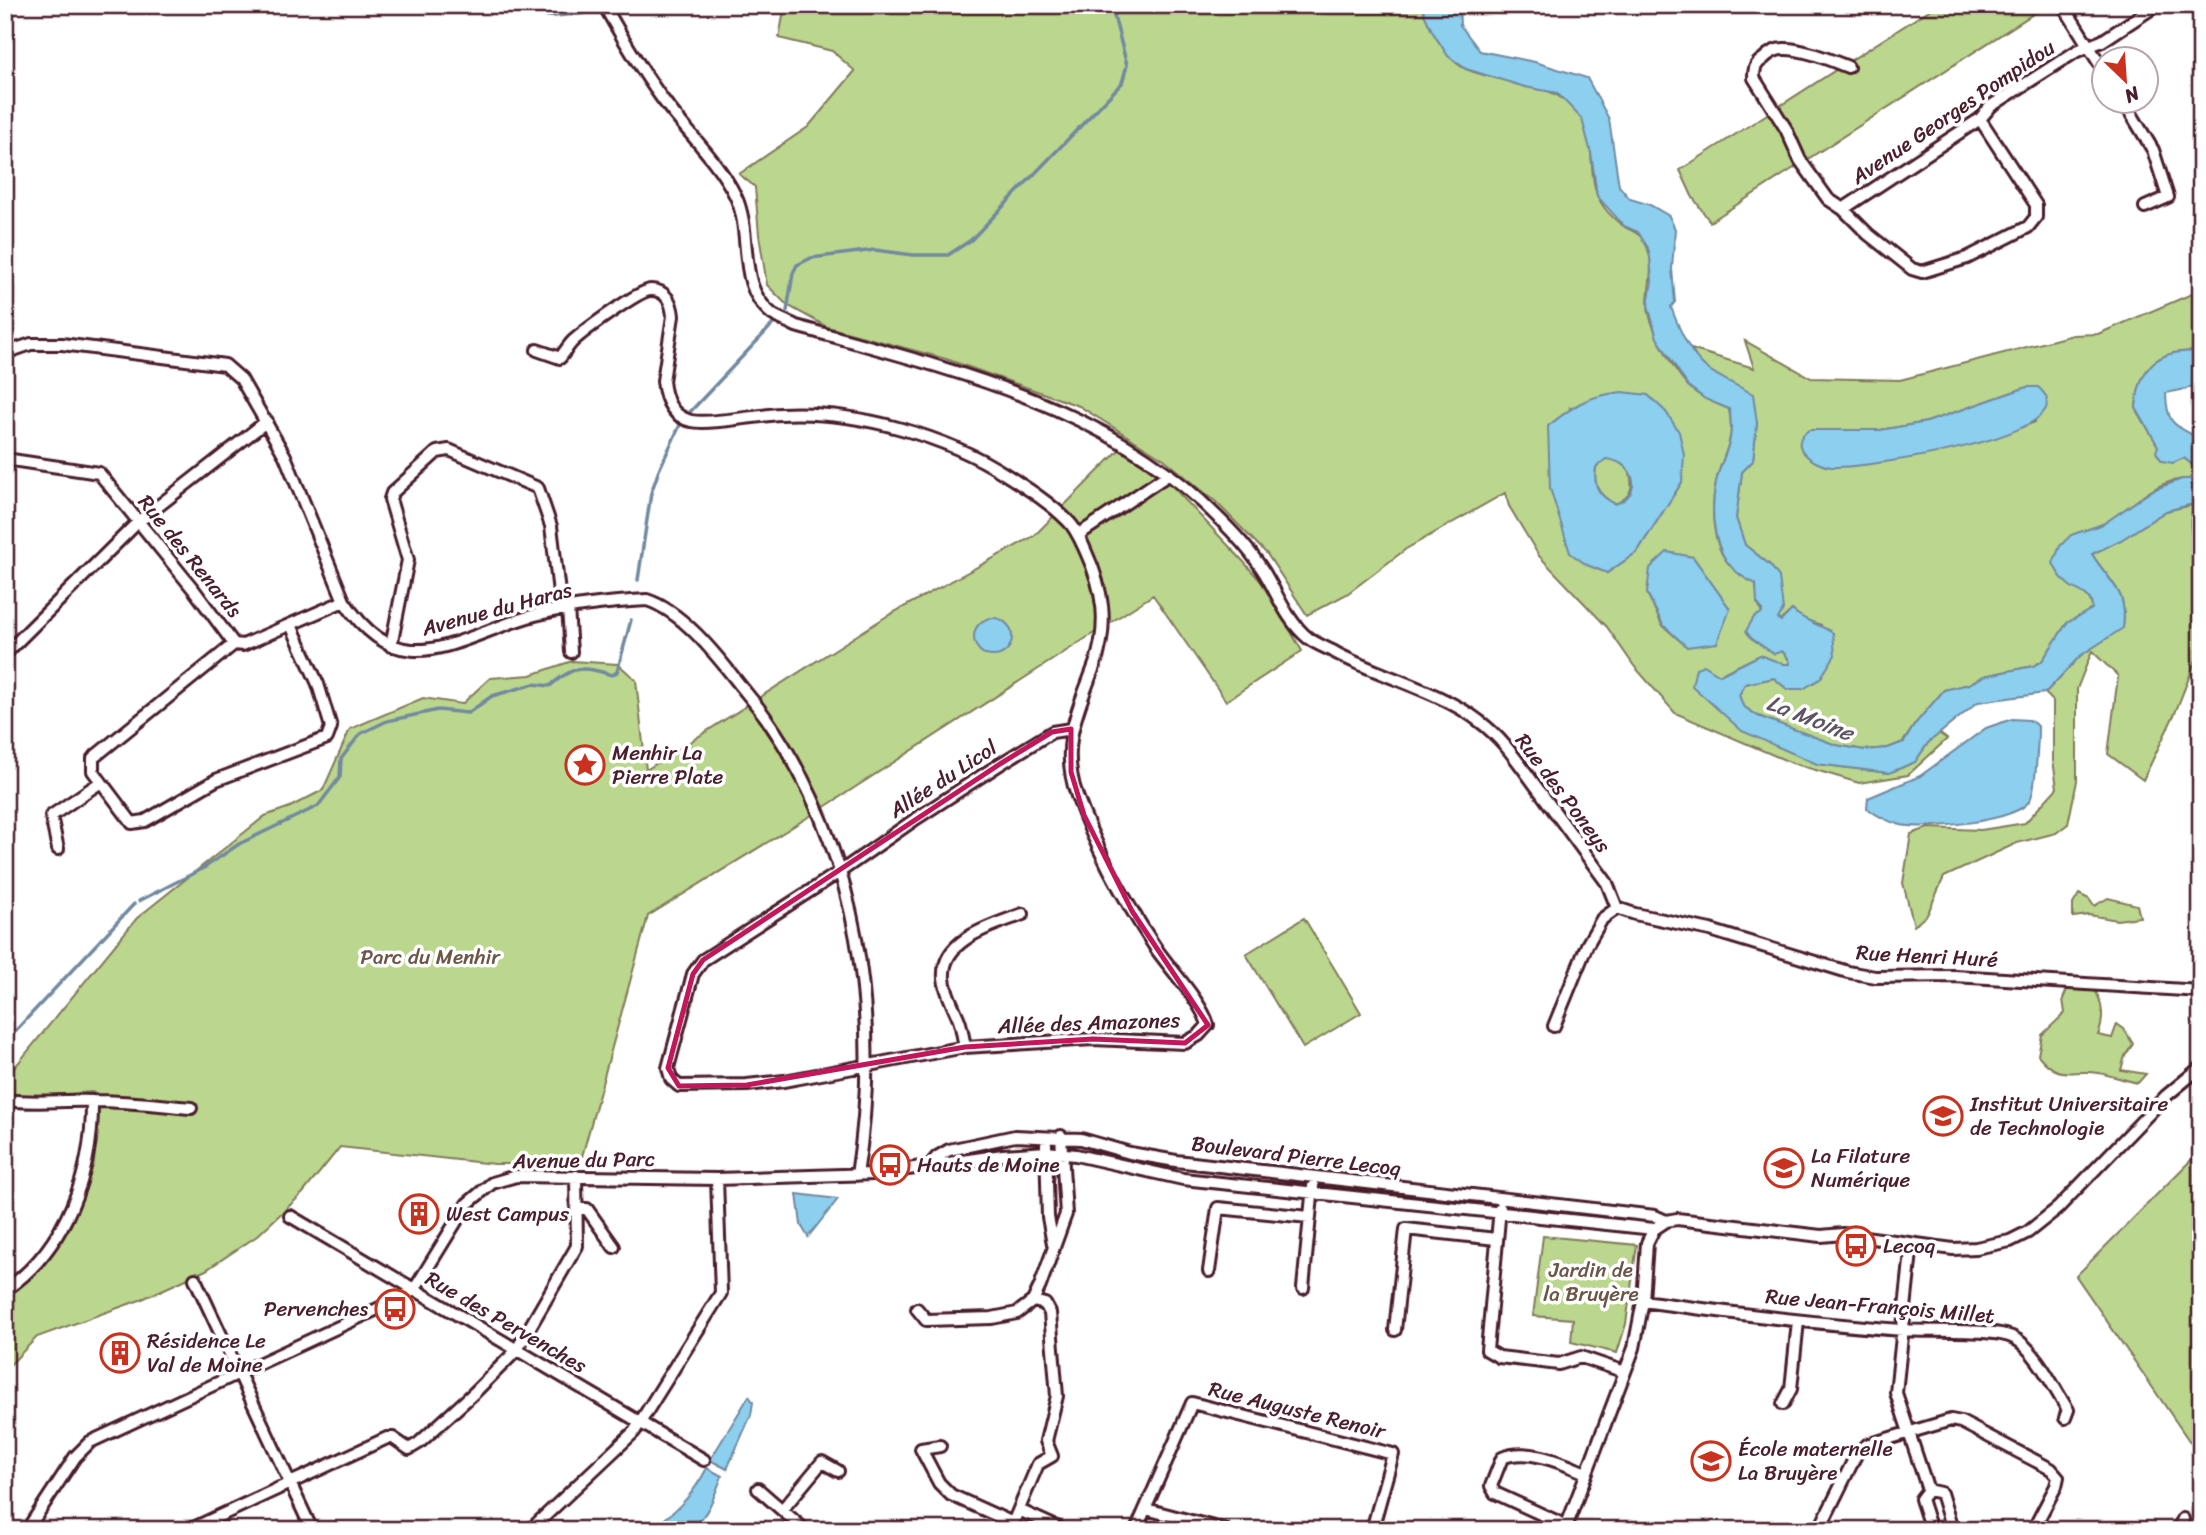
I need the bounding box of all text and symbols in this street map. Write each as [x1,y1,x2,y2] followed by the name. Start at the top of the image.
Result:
[1842,29,2064,195] street label: Avenue Georges Pompidou
[2090,46,2160,116] north arrow
[2118,77,2146,113] text: N
[128,486,252,627] street label: Rue des Renards
[416,571,577,648] street label: Avenue du Haras
[1761,683,1861,754] water label: La Moine
[1505,725,1621,862] street label: Rue des Poneys
[880,729,1006,829] street label: Allée du Licol
[612,734,724,796] place label: Menhir La Pierre Plate
[564,744,606,786] place icon: Menhir La Pierre Plate
[1855,933,1999,979] street label: Rue Henri Huré
[360,938,501,976] park label: Parc du Menhir
[996,1001,1181,1045] street label: Allée des Amazones
[1969,1085,2168,1147] place label: Institut Universitaire de Technologie
[1922,1095,1964,1137] school or university icon: Institut Universitaire de Technologie
[1189,1124,1404,1188] street label: Boulevard Pierre Lecoq
[1811,1137,1911,1199] place label: La Filature Numérique
[511,1140,656,1180] street label: Avenue du Parc
[869,1144,911,1186] bus stop icon: Hauts de Moine
[917,1146,1060,1184] place label: Hauts de Moine
[1763,1147,1805,1189] school or university icon: La Filature Numérique
[398,1193,440,1235] building icon: West Campus
[446,1195,569,1233] place label: West Campus
[1835,1225,1877,1267] bus stop icon: Lecoq
[1883,1227,1936,1265] place label: Lecoq
[1543,1251,1639,1313] park label: Jardin de la Bruyère
[418,1260,595,1384] street label: Rue des Pervenches
[1764,1277,1996,1335] street label: Rue Jean-François Millet
[374,1288,416,1330] bus stop icon: Pervenches
[264,1290,368,1328] place label: Pervenches
[147,1322,266,1384] place label: Résidence Le Val de Moine
[99,1332,141,1374] building icon: Résidence Le Val de Moine
[1205,1370,1391,1451] street label: Rue Auguste Renoir
[1738,1430,1893,1492] place label: École maternelle La Bruyère
[1690,1440,1732,1482] school or university icon: École maternelle La Bruyère

